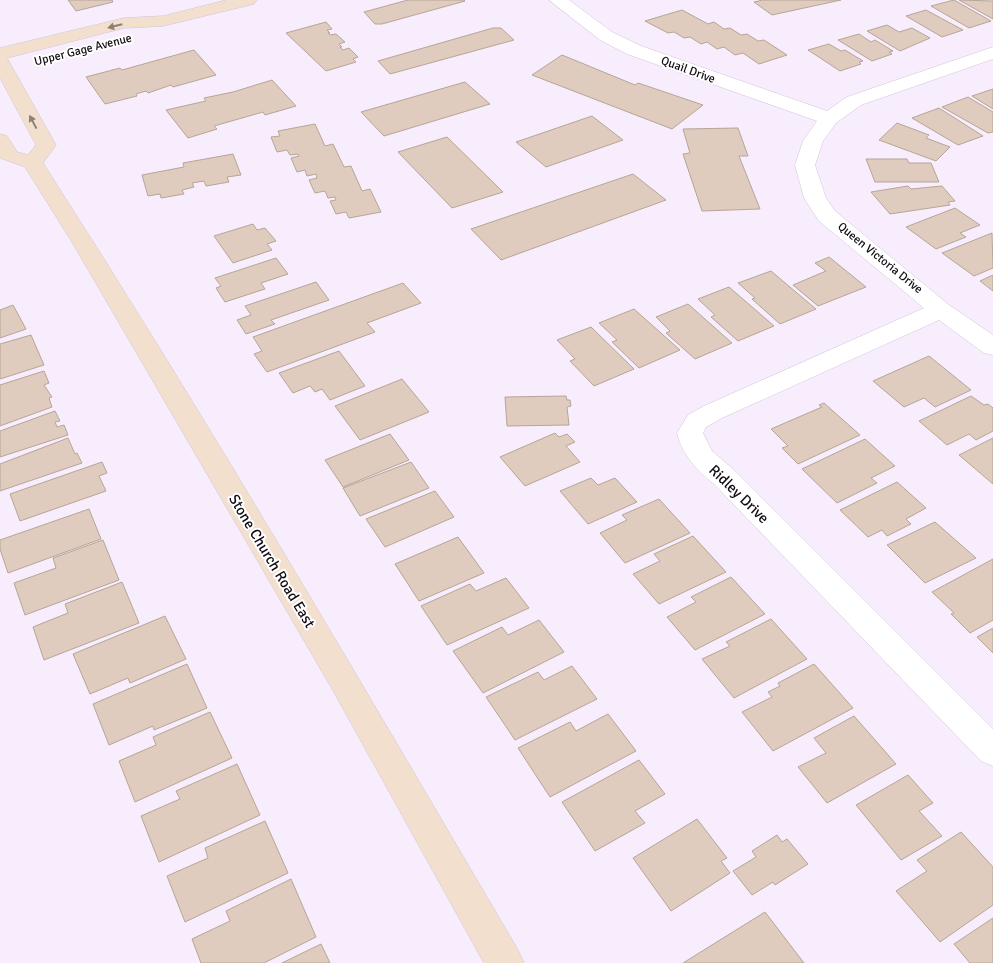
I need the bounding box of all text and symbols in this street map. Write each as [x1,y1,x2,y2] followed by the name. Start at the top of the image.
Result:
[107,22,122,30] one-way arrow
[33,31,133,69] street label: Upper Gage Avenue
[659,53,717,87] street label: Quail Drive
[29,114,37,129] one-way arrow
[834,219,926,297] street label: Queen Victoria Drive
[705,461,773,527] street label: Ridley Drive
[225,491,319,631] street label: Stone Church Road East

